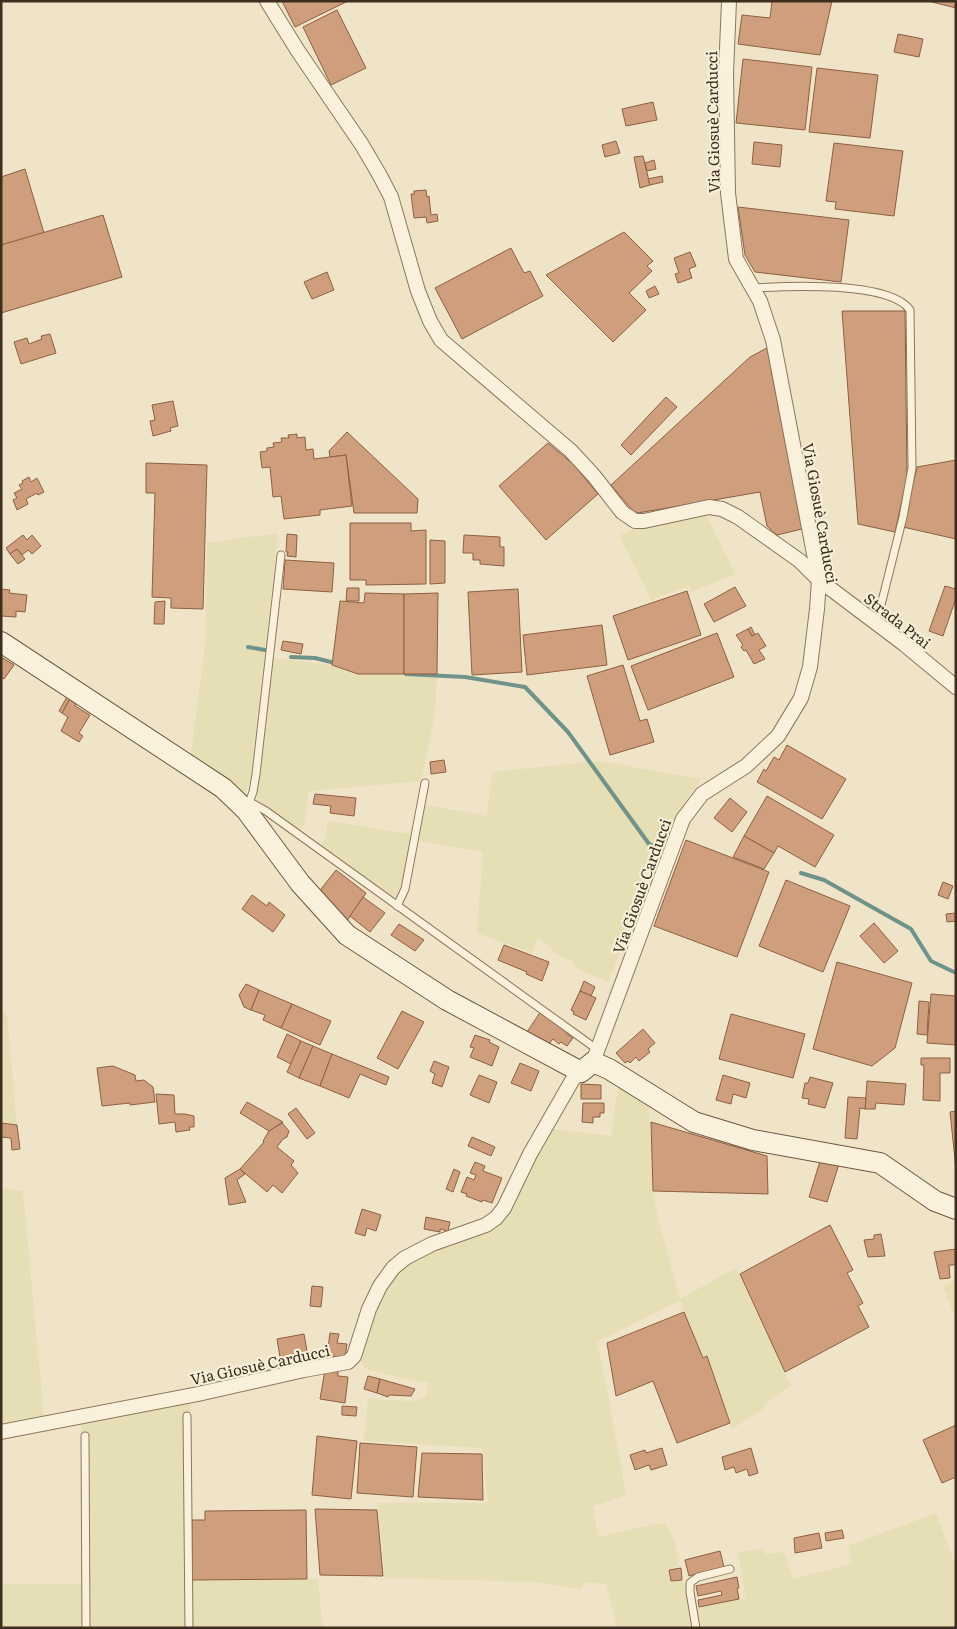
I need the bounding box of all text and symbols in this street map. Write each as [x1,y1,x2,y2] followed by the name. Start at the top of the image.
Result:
[699,51,725,193] street label: Via Giosuè Carducci
[797,441,845,585] street label: Via Giosuè Carducci
[860,587,936,653] street label: Strada Prai
[606,815,676,957] street label: Via Giosuè Carducci
[188,1338,332,1390] street label: Via Giosuè Carducci

